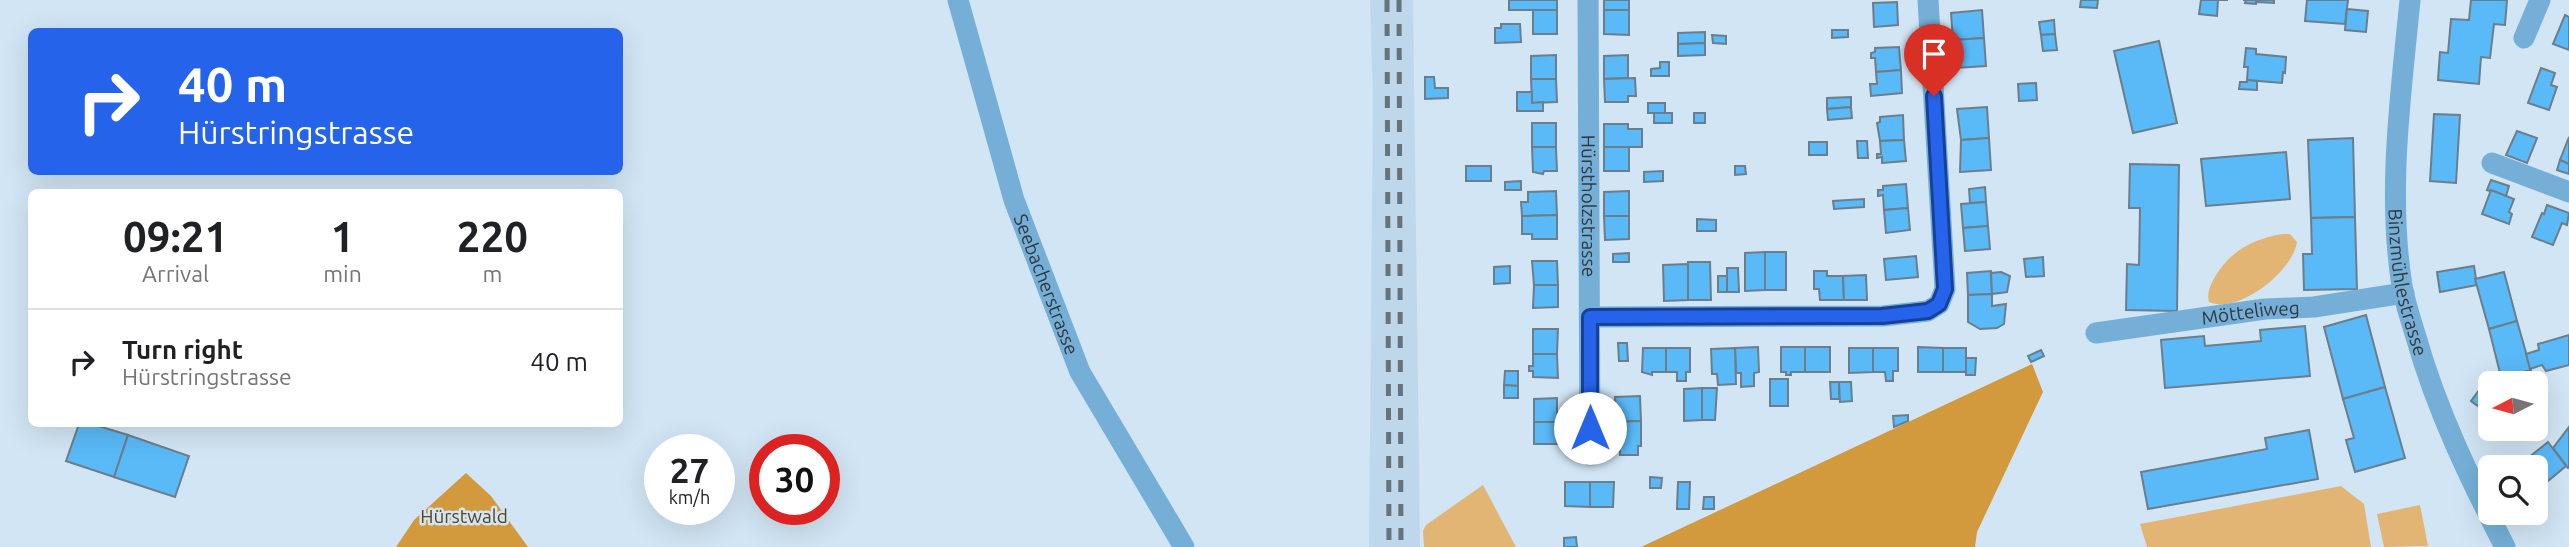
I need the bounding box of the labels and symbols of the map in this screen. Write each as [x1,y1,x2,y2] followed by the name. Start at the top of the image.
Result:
[1904,24,1964,96] pin
[1578,135,1600,277] street label: Hürstholzstrasse
[2384,208,2432,358] street label: Binzmühlestrasse
[1009,211,1083,358] street label: Seebacherstrasse
[2200,297,2300,329] street label: Mötteliweg
[2478,371,2548,441] north arrow
[1553,391,1627,465] position arrow
[749,434,840,525] speed limit sign: 30
[420,505,508,527] park label: Hürstwald

